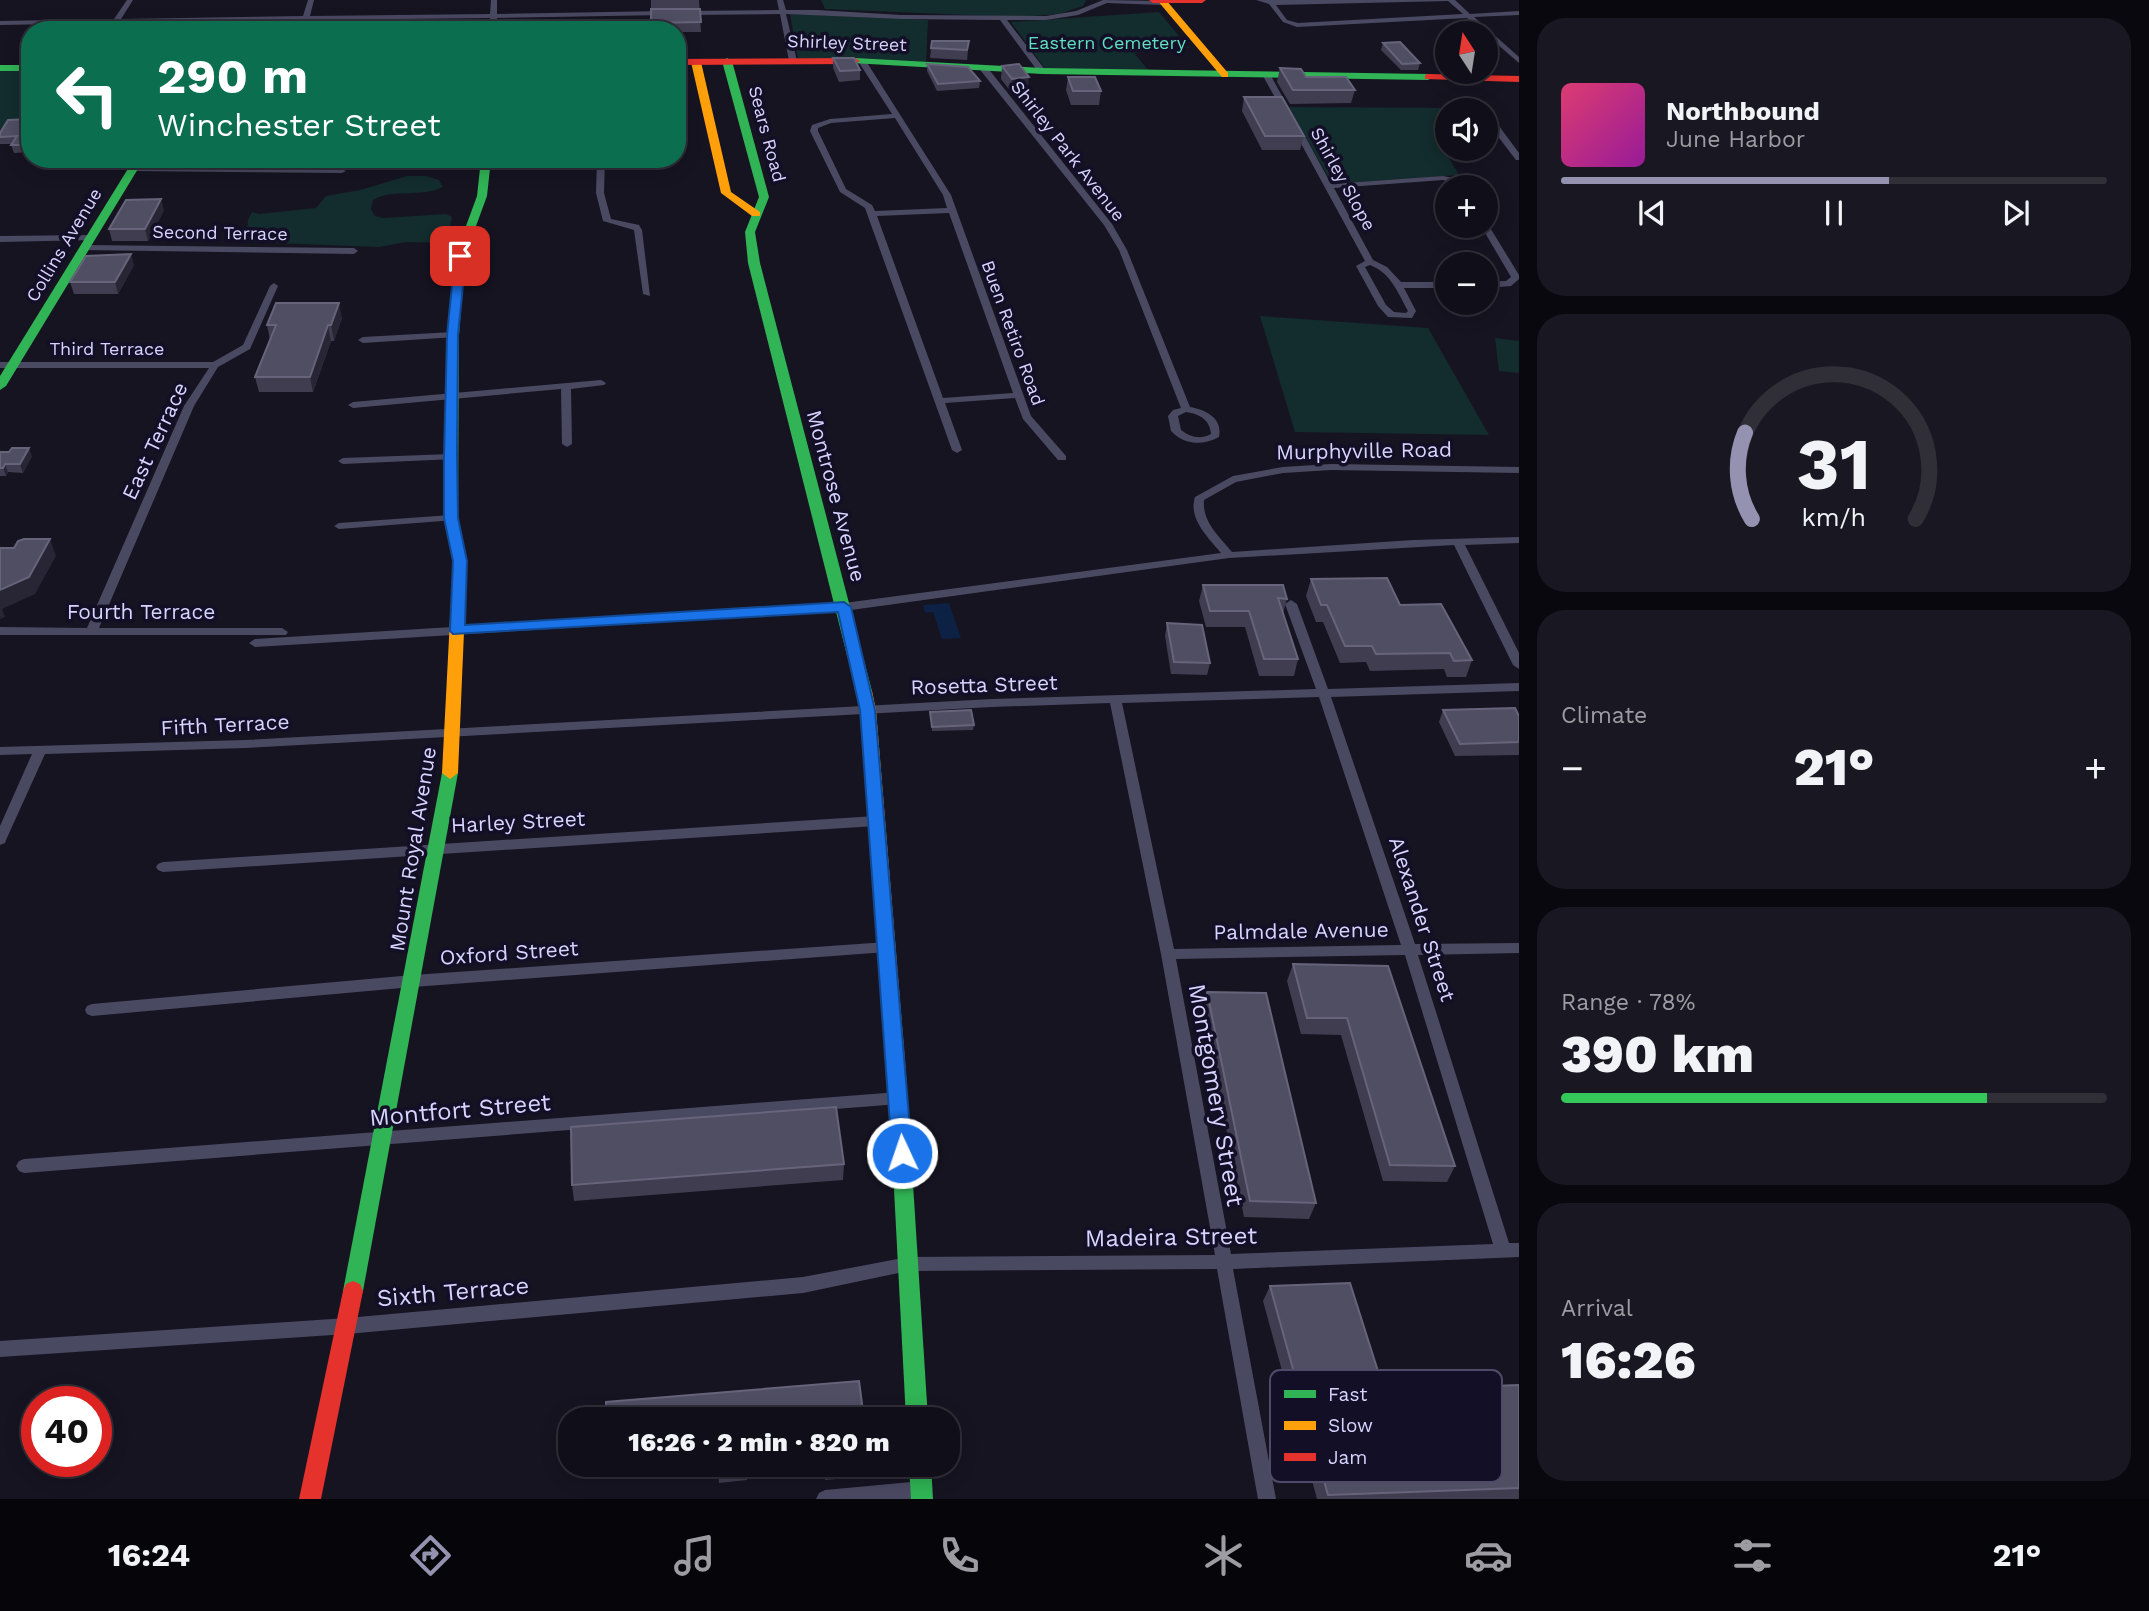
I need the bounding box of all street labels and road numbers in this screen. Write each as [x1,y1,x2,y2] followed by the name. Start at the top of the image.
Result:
[787,30,908,55] street label: Shirley Street
[1007,76,1130,225] street label: Shirley Park Avenue
[745,84,790,184] street label: Sears Road
[1306,123,1380,234] street label: Shirley Slope
[21,184,106,305] street label: Collins Avenue
[152,221,288,244] street label: Second Terrace
[978,258,1049,408] street label: Buen Retiro Road
[50,338,164,359] street label: Third Terrace
[116,378,193,504] street label: East Terrace
[802,407,871,584] street label: Montrose Avenue
[1276,436,1452,465] street label: Murphyville Road
[67,599,215,624] street label: Fourth Terrace
[910,669,1058,700] street label: Rosetta Street
[160,709,290,740] street label: Fifth Terrace
[384,745,441,953] street label: Mount Royal Avenue
[450,805,586,838] street label: Harley Street
[1384,833,1461,1004] street label: Alexander Street
[1213,916,1389,945] street label: Palmdale Avenue
[439,935,579,970] street label: Oxford Street
[1183,982,1249,1208] street label: Montgomery Street
[368,1088,552,1132] street label: Montfort Street
[1085,1221,1257,1253] street label: Madeira Street
[376,1271,530,1313] street label: Sixth Terrace

